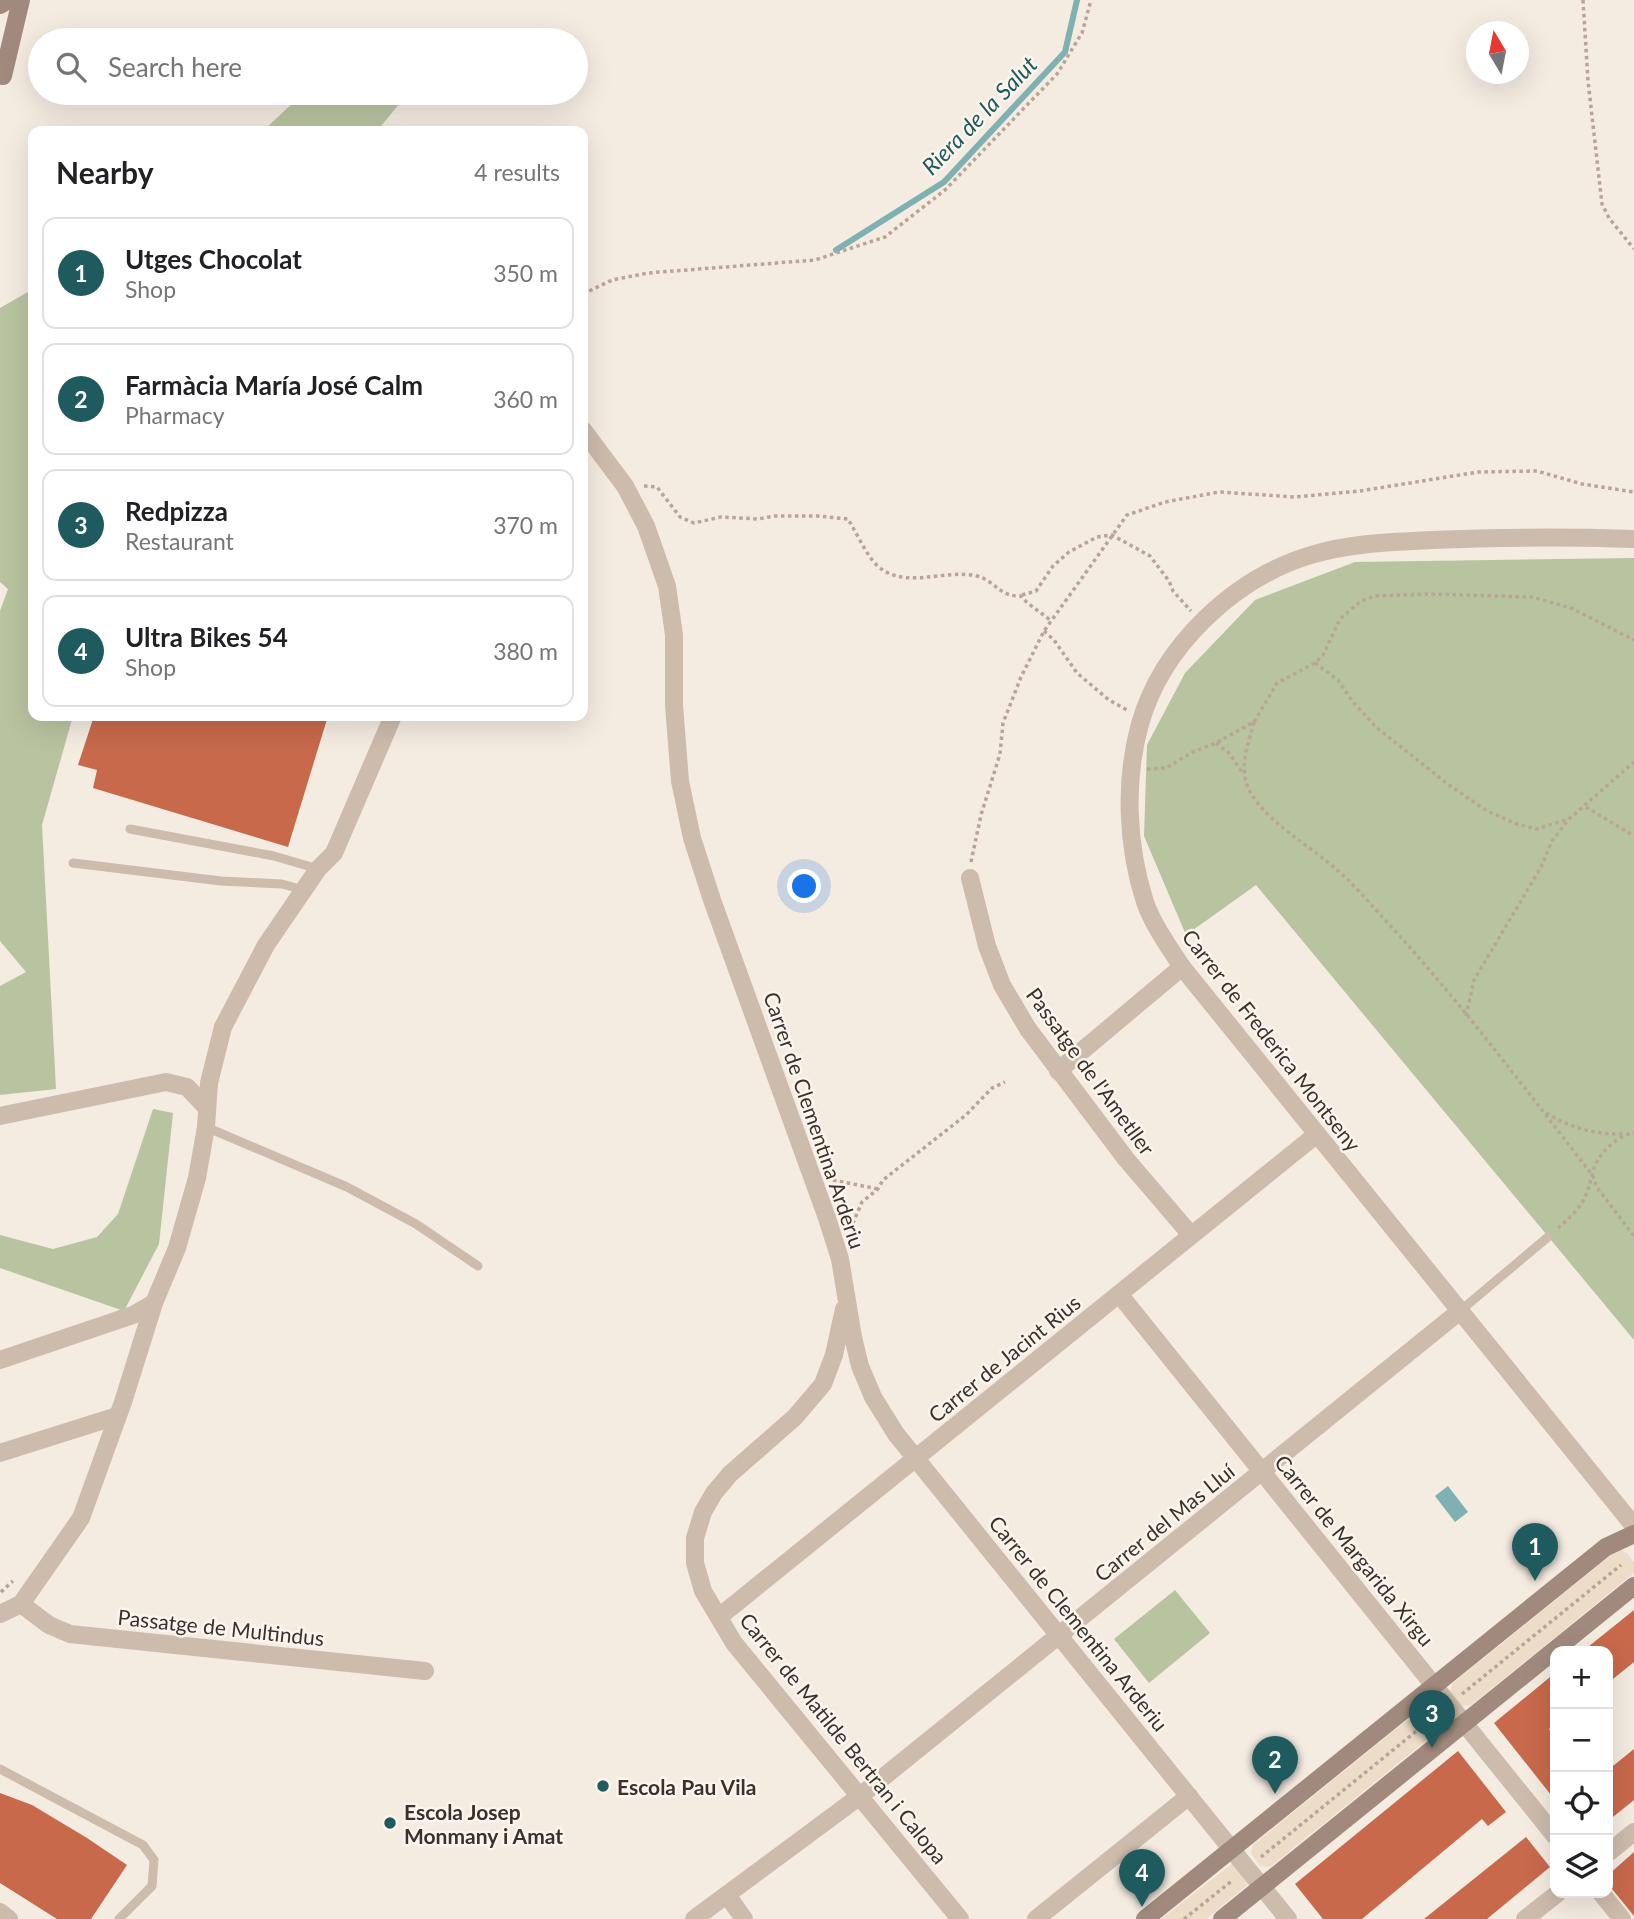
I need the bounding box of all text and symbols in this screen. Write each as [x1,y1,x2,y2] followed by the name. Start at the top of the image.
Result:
[1466,21,1529,84] north arrow
[28,28,588,105] search box
[52,48,90,86] icon: search
[916,50,1042,180] water label: Riera de la Salut
[108,51,242,83] text: Search here
[56,154,154,190] text: Nearby
[474,158,560,186] text: 4 results
[125,243,302,275] text: Utges Chocolat
[74,259,88,287] text: 1
[493,259,558,287] text: 350 m
[125,275,176,303] text: Shop
[125,369,423,401] text: Farmàcia María José Calm
[74,385,88,413] text: 2
[493,385,558,413] text: 360 m
[125,401,225,429] text: Pharmacy
[125,495,228,527] text: Redpizza
[74,511,88,539] text: 3
[493,511,558,539] text: 370 m
[125,527,234,555] text: Restaurant
[125,621,288,653] text: Ultra Bikes 54
[74,637,88,665] text: 4
[493,637,558,665] text: 380 m
[125,653,176,681] text: Shop
[787,869,821,903] your location
[1178,924,1366,1156] street label: Carrer de Frederica Montseny
[1022,982,1160,1160] street label: Passatge de l'Ametller
[759,988,871,1252] street label: Carrer de Clementina Arderiu
[923,1289,1085,1427] street label: Carrer de Jacint Rius
[1270,1449,1440,1651] street label: Carrer de Margarida Xirgu
[1089,1457,1240,1586] street label: Carrer del Mas Lluí
[984,1510,1174,1736] street label: Carrer de Clementina Arderiu
[1512,1523,1558,1581] pin: 1
[117,1604,325,1650] street label: Passatge de Multindus
[735,1608,953,1868] street label: Carrer de Matilde Bertran i Calopa
[1550,1646,1613,1898] map controls
[1550,1646,1613,1709] button: +
[1409,1690,1455,1748] pin: 3
[1550,1709,1613,1772] button: −
[1252,1736,1298,1794] pin: 2
[1550,1772,1613,1835] button: locate
[617,1774,756,1799] place label: Escola Pau Vila
[595,1778,611,1794] marker: Escola Pau Vila
[404,1799,563,1848] place label: Escola Josep Monmany i Amat
[382,1815,398,1831] marker: Escola Josep Monmany i Amat
[1550,1835,1613,1898] button: layers
[1119,1849,1165,1907] pin: 4

